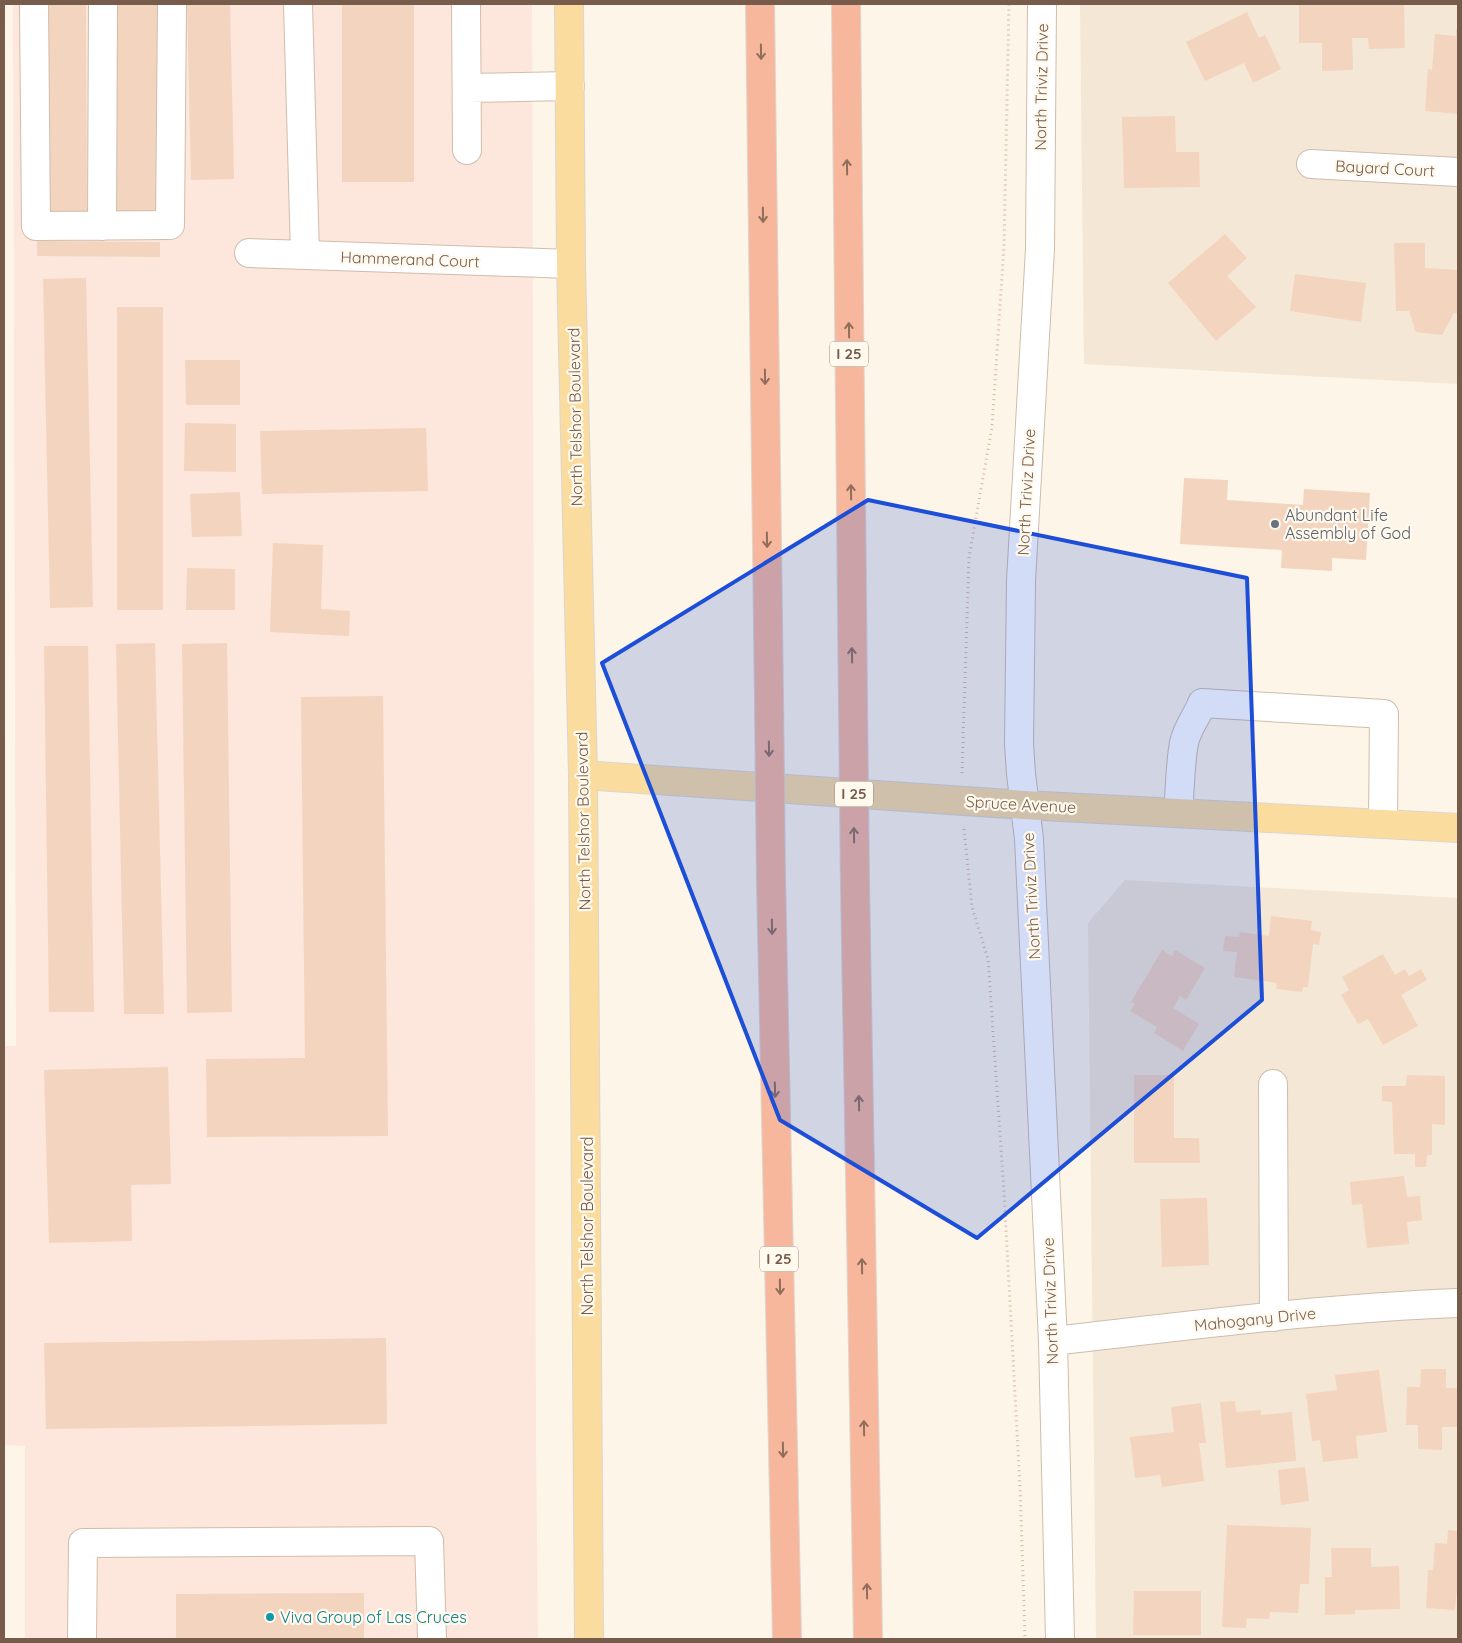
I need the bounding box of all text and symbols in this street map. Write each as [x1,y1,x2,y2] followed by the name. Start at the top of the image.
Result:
[1030,23,1052,151] street label: North Triviz Drive
[756,44,765,60] one-way arrow
[1335,155,1435,181] street label: Bayard Court
[842,160,852,176] one-way arrow
[758,206,768,223] one-way arrow
[340,247,480,271] street label: Hammerand Court
[844,322,854,338] one-way arrow
[563,327,587,507] street label: North Telshor Boulevard
[830,342,868,366] road number: I 25
[760,369,770,385] one-way arrow
[1013,428,1039,556] street label: North Triviz Drive
[846,485,855,501] one-way arrow
[1285,505,1411,543] place label: Abundant Life Assembly of God
[1269,518,1281,530] marker: Abundant Life Assembly of God
[762,532,772,548] one-way arrow
[847,647,857,664] one-way arrow
[571,731,595,911] street label: North Telshor Boulevard
[764,740,774,757] one-way arrow
[835,782,873,806] road number: I 25
[965,791,1077,817] street label: Spruce Avenue
[849,828,859,844] one-way arrow
[1018,832,1044,960] street label: North Triviz Drive
[767,919,777,935] one-way arrow
[770,1082,780,1098] one-way arrow
[854,1095,864,1112] one-way arrow
[577,1137,597,1315] street label: North Telshor Boulevard
[1038,1237,1062,1365] street label: North Triviz Drive
[760,1246,798,1272] road number: I 25
[857,1258,866,1274] one-way arrow
[775,1279,784,1295] one-way arrow
[1193,1303,1317,1335] street label: Mahogany Drive
[859,1420,869,1436] one-way arrow
[778,1442,788,1458] one-way arrow
[862,1583,872,1599] one-way arrow
[280,1607,467,1627] place label: Viva Group of Las Cruces
[264,1611,276,1623] marker: Viva Group of Las Cruces

